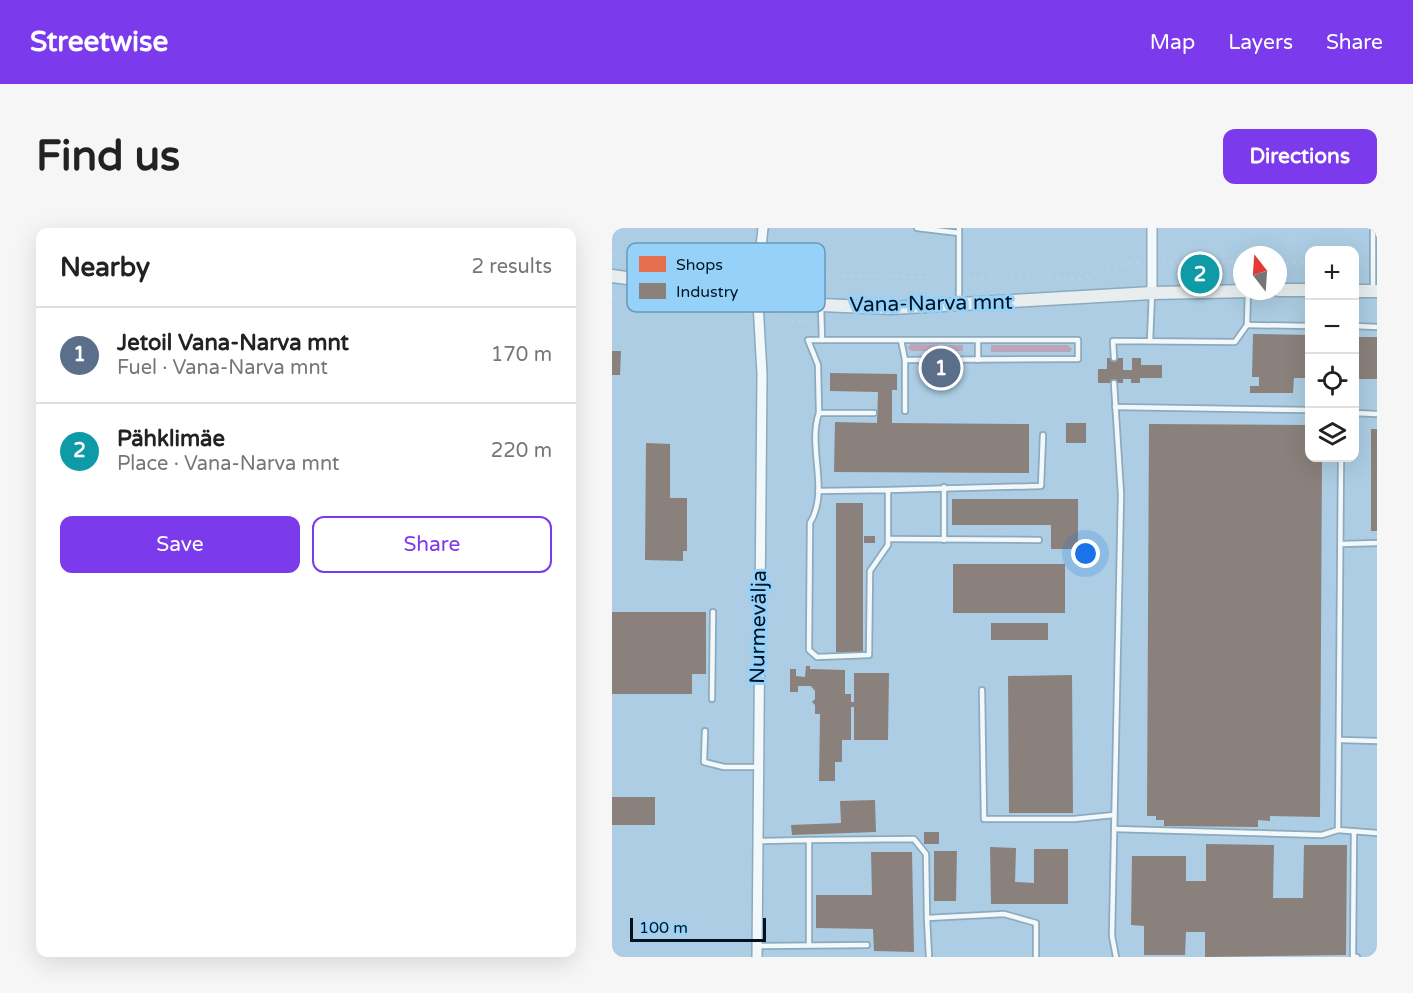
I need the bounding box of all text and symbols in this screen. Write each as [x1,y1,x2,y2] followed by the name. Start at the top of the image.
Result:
[30,25,168,59] text: Streetwise
[1150,30,1195,55] text: Map
[1228,30,1293,55] text: Layers
[1326,30,1383,55] text: Share
[1223,129,1377,184] button: Directions
[36,131,180,182] text: Find us
[627,243,825,312] legend
[1233,246,1287,300] north arrow
[1305,246,1359,462] map controls
[1305,246,1359,300] button: +
[60,252,150,283] text: Nearby
[1180,252,1220,296] pin: 2
[472,255,552,279] text: 2 results
[676,255,723,275] text: Shops
[676,282,739,302] text: Industry
[849,290,1013,317] street label: Vana-Narva mnt
[1305,300,1359,354] button: −
[117,330,349,356] text: Jetoil Vana-Narva mnt
[73,343,86,367] text: 1
[491,343,552,367] text: 170 m
[922,346,960,390] pin: 1
[1305,354,1359,408] button: locate
[117,356,328,380] text: Fuel · Vana-Narva mnt
[1305,408,1359,462] button: layers
[117,426,225,452] text: Pähklimäe
[73,439,86,463] text: 2
[491,439,552,463] text: 220 m
[117,452,339,476] text: Place · Vana-Narva mnt
[60,516,300,573] button: Save
[312,516,552,573] button: Share
[1071,539,1100,568] your location
[745,570,772,684] street label: Nurmevälja
[630,915,766,942] scale bar
[639,918,688,938] text: 100 m

